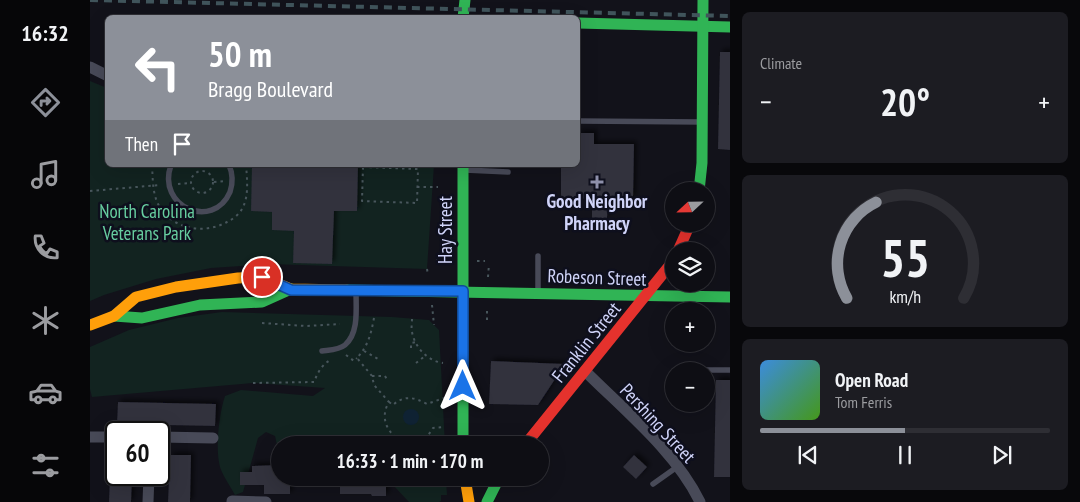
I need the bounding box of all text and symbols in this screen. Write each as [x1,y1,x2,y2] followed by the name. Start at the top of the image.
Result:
[21,19,69,47] text: 16:32
[208,31,272,77] text: 50 m
[125,35,190,100] icon: left
[760,53,802,73] text: Climate
[208,75,333,103] text: Bragg Boulevard
[880,77,930,126] text: 20°
[760,83,772,120] text: −
[1038,83,1050,120] text: +
[28,85,63,120] icon: directions
[168,130,196,158] icon: arrive
[125,132,158,156] text: Then
[28,157,63,192] icon: music
[591,176,603,188] marker: Good Neighbor Pharmacy
[665,182,715,232] north arrow
[665,182,715,412] map controls
[547,189,648,235] place label: Good Neighbor Pharmacy
[433,195,457,264] street label: Hay Street
[99,199,195,245] park label: North Carolina Veterans Park
[880,224,930,291] text: 55
[28,230,63,265] icon: phone
[665,242,715,292] button: layers
[241,256,283,298] pin
[248,263,276,291] icon: arrive
[547,263,648,291] street label: Robeson Street
[889,285,921,308] text: km/h
[546,296,626,387] street label: Franklin Street
[665,302,715,352] button: +
[28,303,63,338] icon: climate
[436,359,488,411] position arrow
[665,362,715,412] button: −
[835,368,908,392] text: Open Road
[28,375,63,410] icon: car
[615,378,701,468] street label: Pershing Street
[835,392,892,412] text: Tom Ferris
[105,421,170,486] speed limit sign: 60
[794,441,822,469] icon: previous
[891,441,919,469] icon: pause
[988,441,1016,469] icon: next
[28,448,63,483] icon: filters
[337,449,483,473] text: 16:33 · 1 min · 170 m

